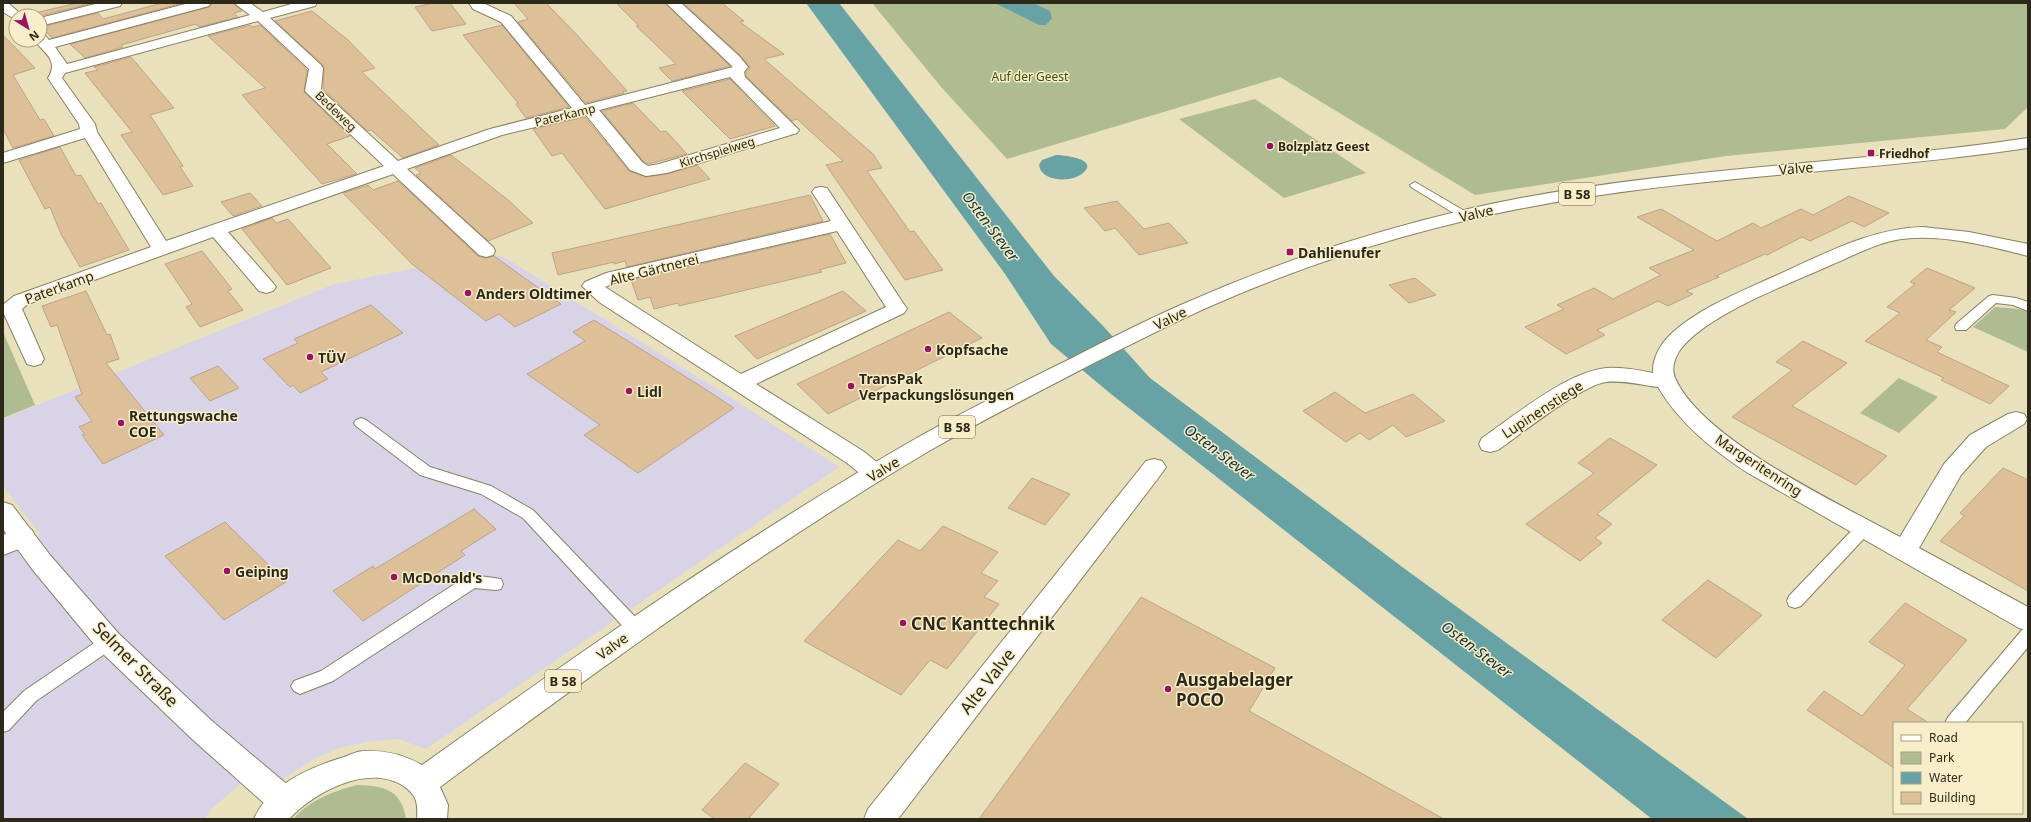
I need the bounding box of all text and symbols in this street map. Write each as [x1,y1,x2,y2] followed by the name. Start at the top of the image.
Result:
[8,8,48,48] north arrow
[26,28,42,45] text: N
[992,68,1069,85] park label: Auf der Geest
[311,87,361,135] street label: Bedeweg
[533,99,597,131] street label: Paterkamp
[677,132,757,172] street label: Kirchspielweg
[1278,138,1370,155] place label: Bolzplatz Geest
[1265,141,1275,151] marker: Bolzplatz Geest
[1879,145,1931,162] place label: Friedhof
[1866,148,1876,158] marker: Friedhof
[1778,157,1814,179] street label: Valve
[1559,183,1595,205] road number: B 58
[958,187,1025,266] water label: Osten-Stever
[1457,200,1495,226] street label: Valve
[1298,243,1381,262] place label: Dahlienufer
[1285,247,1295,257] marker: Dahlienufer
[607,249,701,289] street label: Alte Gärtnerei
[22,266,96,308] street label: Paterkamp
[476,284,592,303] place label: Anders Oldtimer
[463,288,473,298] marker: Anders Oldtimer
[1150,302,1190,334] street label: Valve
[936,340,1008,359] place label: Kopfsache
[923,344,933,354] marker: Kopfsache
[318,348,347,367] place label: TÜV
[305,352,315,362] marker: TÜV
[859,369,1014,404] place label: TransPak Verpackungslösungen
[1498,376,1586,442] street label: Lupinenstiege
[846,381,856,391] marker: TransPak Verpackungslösungen
[637,382,662,401] place label: Lidl
[624,386,634,396] marker: Lidl
[129,406,238,441] place label: Rettungswache COE
[939,416,975,438] road number: B 58
[116,418,126,428] marker: Rettungswache COE
[1181,419,1260,486] water label: Osten-Stever
[1712,430,1806,500] street label: Margeritenring
[863,452,903,486] street label: Valve
[235,562,289,581] place label: Geiping
[222,566,232,576] marker: Geiping
[402,568,482,587] place label: McDonald's
[389,572,399,582] marker: McDonald's
[911,612,1055,635] place label: CNC Kanttechnik
[88,616,184,712] street label: Selmer Straße
[1438,616,1517,683] water label: Osten-Stever
[898,618,908,628] marker: CNC Kanttechnik
[592,628,632,664] street label: Valve
[954,643,1020,719] street label: Alte Valve
[1176,668,1293,711] place label: Ausgabelager POCO
[545,670,581,692] road number: B 58
[1163,684,1173,694] marker: Ausgabelager POCO
[1893,722,2023,814] legend
[1929,729,1958,746] text: Road
[1929,749,1955,766] text: Park
[1929,769,1963,786] text: Water
[1929,789,1976,806] text: Building

